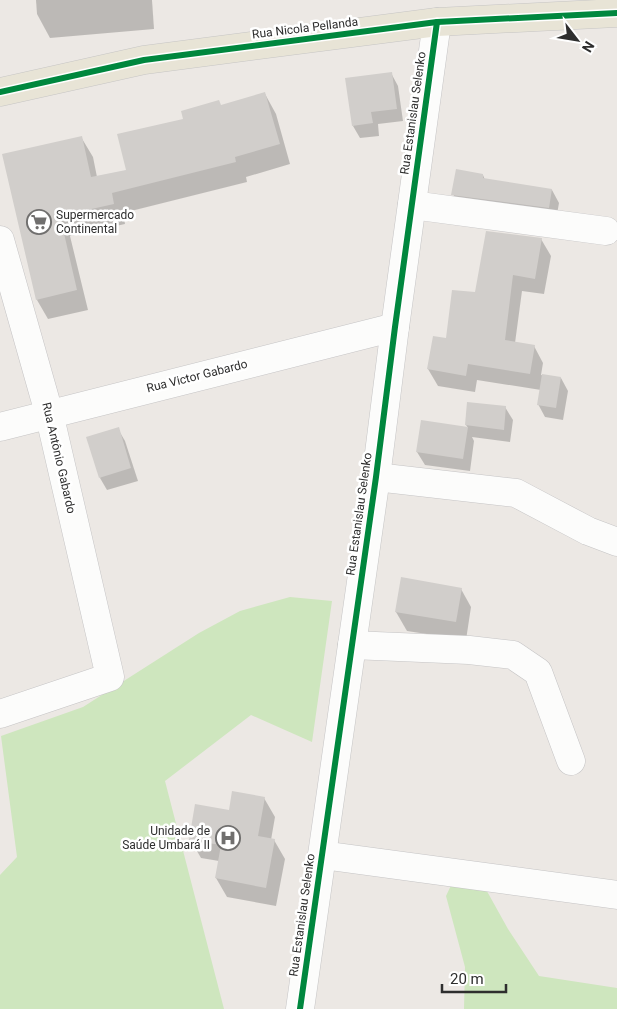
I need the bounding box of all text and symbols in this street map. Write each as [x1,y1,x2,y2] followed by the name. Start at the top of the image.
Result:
[251,15,359,41] street label: Rua Nicola Pellanda
[552,15,602,65] north arrow
[579,38,598,55] text: N
[397,50,429,175] street label: Rua Estanislau Selenko
[56,208,134,236] place label: Supermercado Continental
[26,209,52,235] supermarket icon: Supermercado Continental
[145,357,249,395] street label: Rua Victor Gabardo
[39,401,79,515] street label: Rua Antônio Gabardo
[343,451,375,576] street label: Rua Estanislau Selenko
[122,824,210,852] place label: Unidade de Saúde Umbará II
[215,825,241,851] hospital icon: Unidade de Saúde Umbará II
[286,852,318,977] street label: Rua Estanislau Selenko
[442,962,506,994] scale bar
[450,970,484,988] text: 20 m

